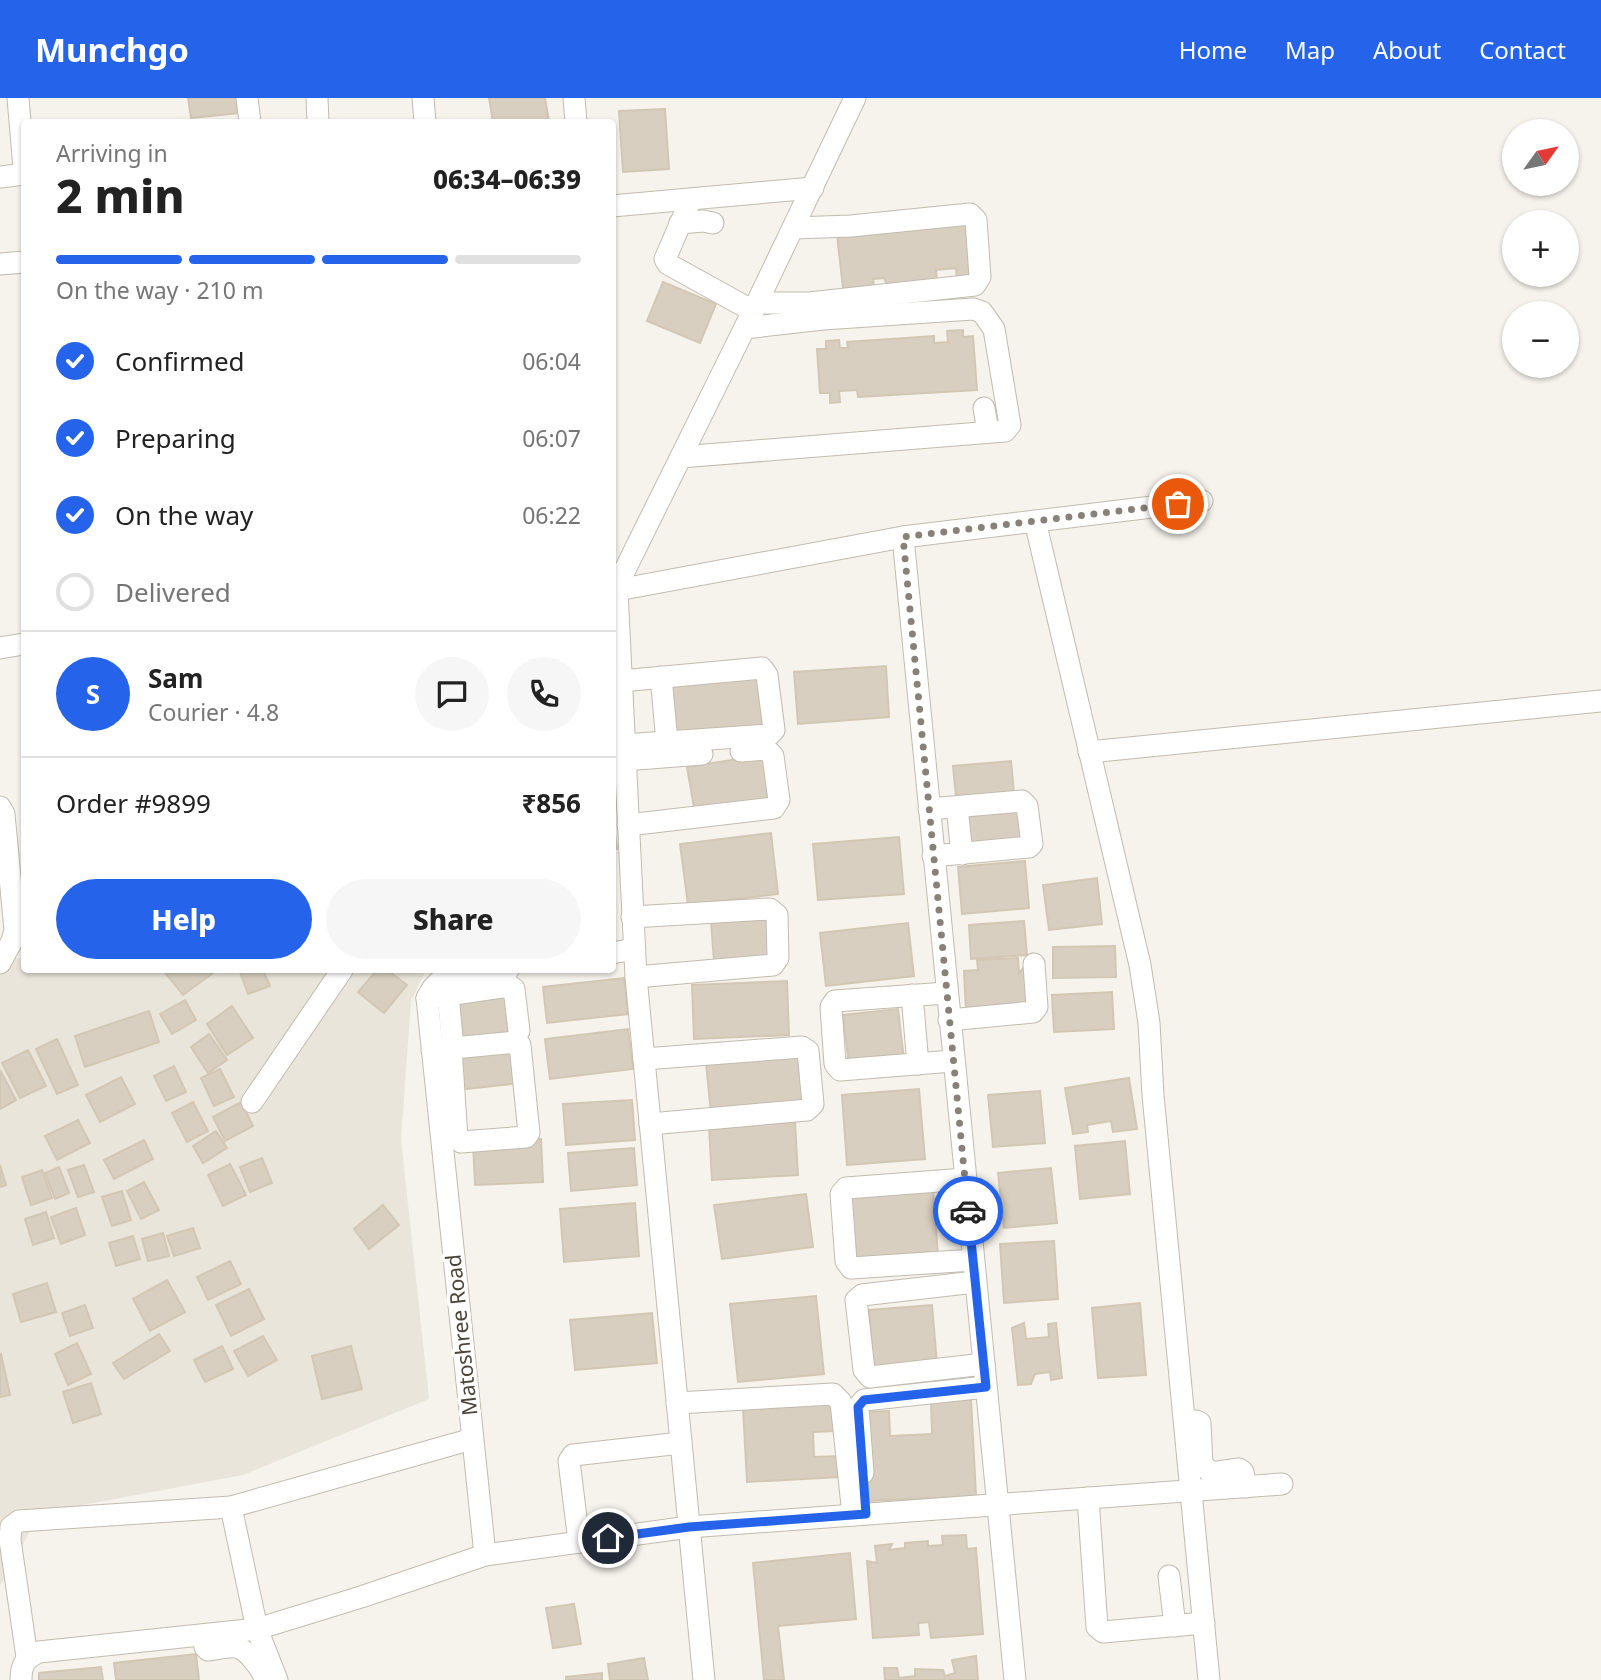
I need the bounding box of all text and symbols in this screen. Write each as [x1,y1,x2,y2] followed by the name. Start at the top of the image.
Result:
[35,27,189,72] text: Munchgo
[1179,33,1247,66] text: Home
[1285,33,1335,66] text: Map
[1373,33,1441,66] text: About
[1479,33,1566,66] text: Contact
[1502,119,1578,196] north arrow
[1502,119,1579,378] map controls
[56,137,168,169] text: Arriving in
[433,161,581,197] text: 06:34–06:39
[56,164,185,226] text: 2 min
[1502,210,1579,287] button: +
[56,274,263,306] text: On the way · 210 m
[1502,301,1579,378] button: −
[56,342,94,380] icon: check
[115,343,245,379] text: Confirmed
[522,345,581,377] text: 06:04
[56,419,94,457] icon: check
[115,420,236,456] text: Preparing
[522,422,581,454] text: 06:07
[1148,474,1208,534] pin
[1159,485,1197,523] icon: bag
[56,496,94,534] icon: check
[115,497,253,533] text: On the way
[522,499,581,531] text: 06:22
[115,574,231,610] text: Delivered
[415,657,489,731] button: chat
[507,657,581,731] button: phone
[148,660,203,696] text: Sam
[86,676,100,712] text: S
[148,696,279,728] text: Courier · 4.8
[56,785,211,821] text: Order #9899
[522,785,581,821] text: ₹856
[56,879,312,959] button: Help
[326,879,581,959] button: Share
[933,1176,1003,1246] courier
[949,1192,987,1230] icon: car
[439,1253,483,1417] street label: Matoshree Road
[578,1508,638,1568] pin
[589,1519,627,1557] icon: home

